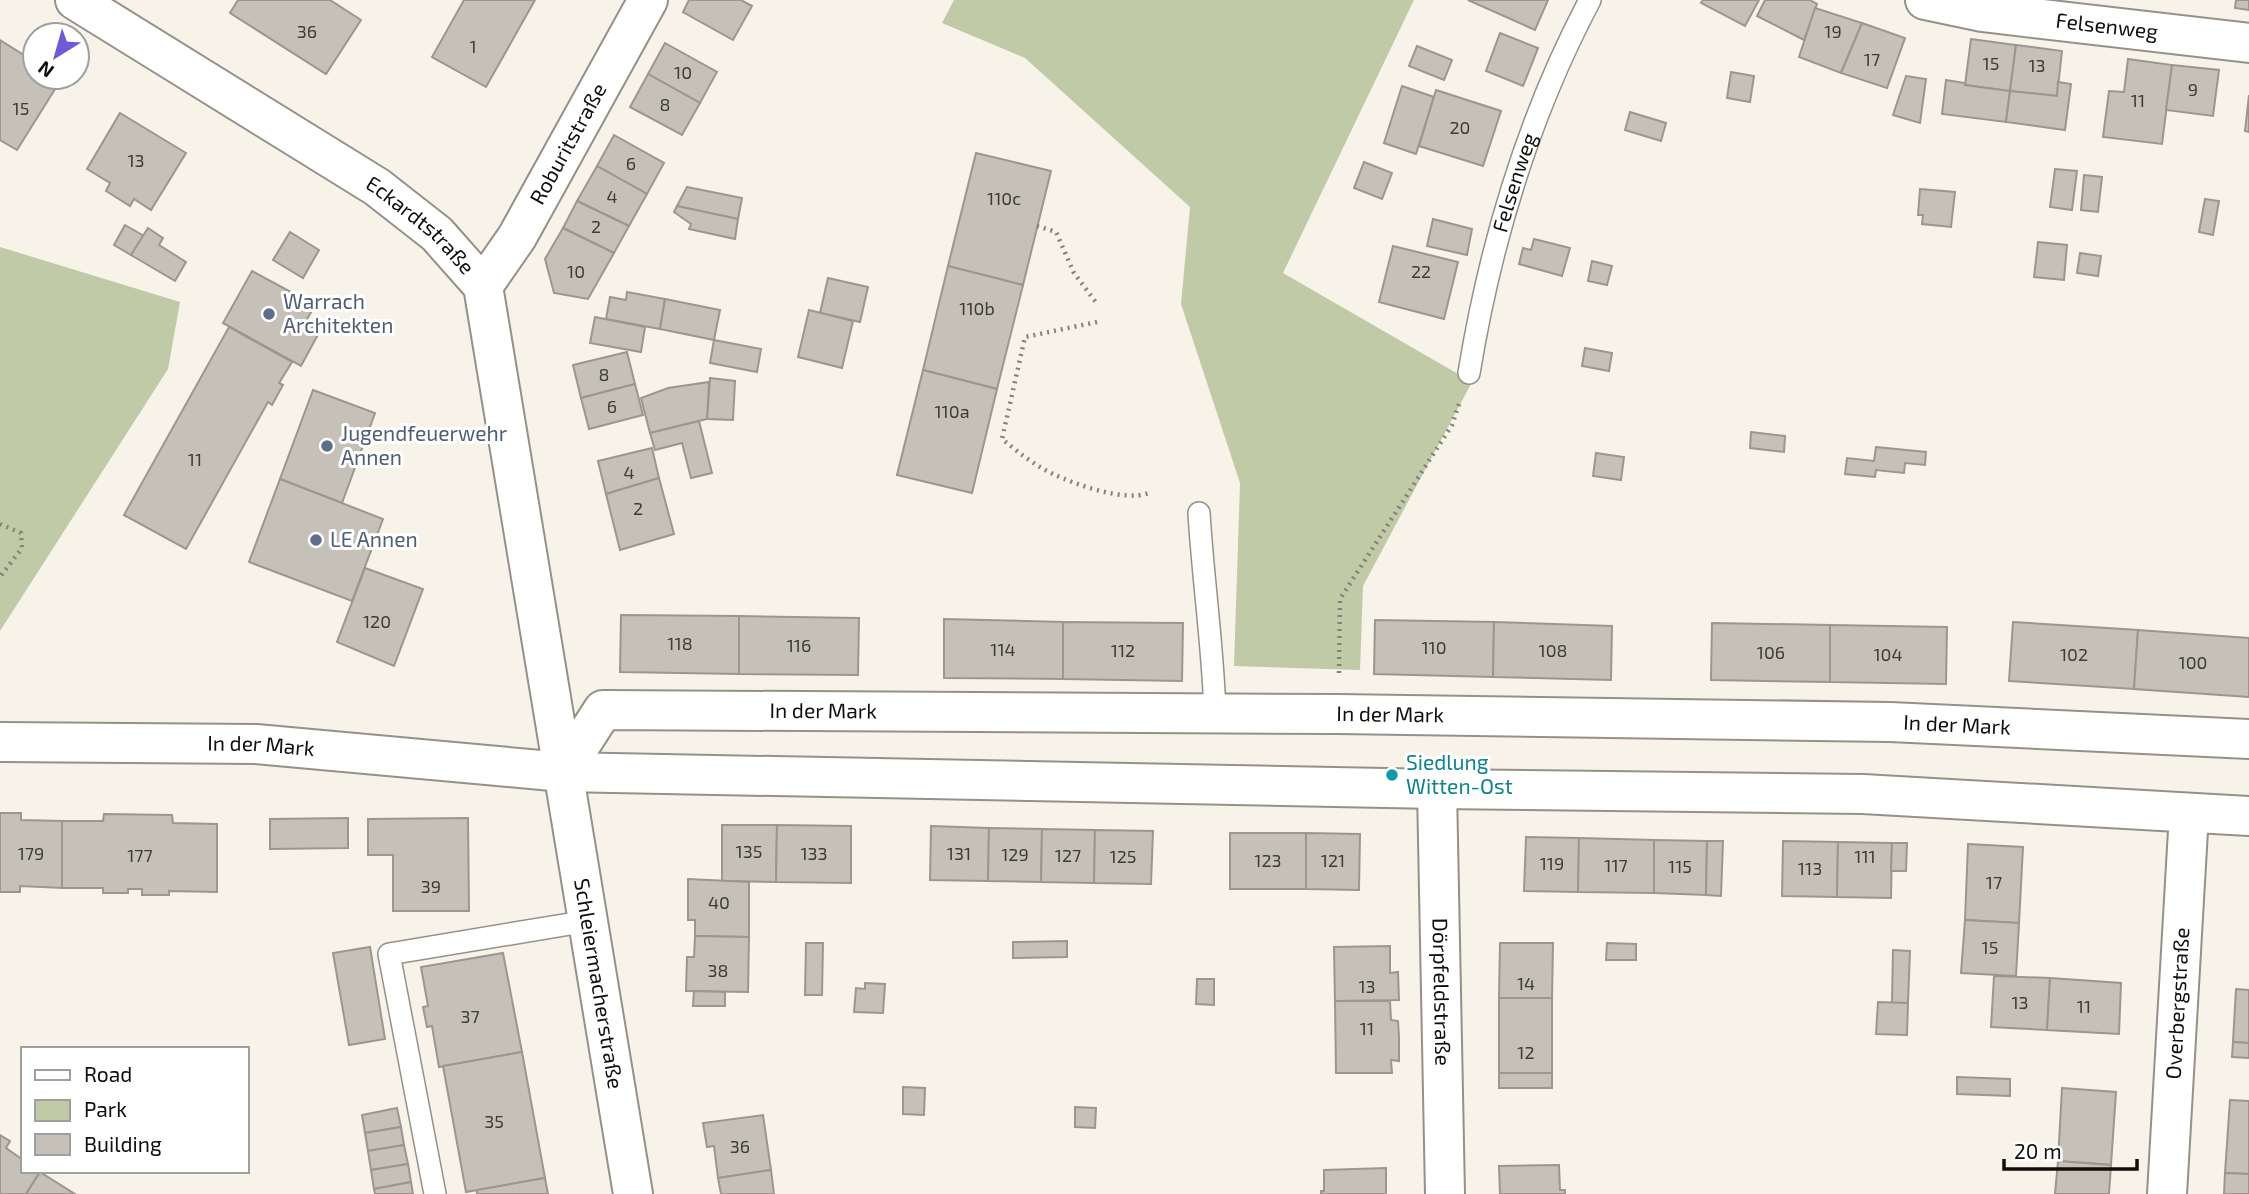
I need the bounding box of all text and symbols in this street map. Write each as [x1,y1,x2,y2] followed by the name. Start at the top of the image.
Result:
[2055,7,2160,43] street label: Felsenweg
[297,20,317,42] house number: 36
[1824,20,1842,42] house number: 19
[21,21,91,91] north arrow
[469,35,477,57] house number: 1
[1864,48,1880,70] house number: 17
[1983,52,1999,74] house number: 15
[2028,54,2046,76] house number: 13
[33,57,58,83] text: N
[674,61,692,83] house number: 10
[524,78,611,208] street label: Roburitstraße
[2188,78,2198,100] house number: 9
[2131,89,2145,111] house number: 11
[660,93,670,115] house number: 8
[13,97,29,119] house number: 15
[1450,116,1470,138] house number: 20
[1486,129,1541,235] street label: Felsenweg
[127,149,145,171] house number: 13
[626,152,636,174] house number: 6
[362,170,481,279] street label: Eckardtstraße
[606,185,618,207] house number: 4
[987,187,1021,209] house number: 110c
[591,215,601,237] house number: 2
[567,260,585,282] house number: 10
[1411,260,1431,282] house number: 22
[283,288,393,337] place label: Warrach Architekten
[959,297,995,319] house number: 110b
[261,306,277,322] marker: Warrach Architekten
[599,363,609,385] house number: 8
[607,395,617,417] house number: 6
[934,400,970,422] house number: 110a
[341,420,508,469] place label: Jugendfeuerwehr Annen
[319,438,335,454] marker: Jugendfeuerwehr Annen
[188,448,202,470] house number: 11
[623,461,635,483] house number: 4
[633,497,643,519] house number: 2
[330,526,418,551] place label: LE Annen
[308,532,324,548] marker: LE Annen
[363,610,391,632] house number: 120
[667,632,693,654] house number: 118
[787,634,811,656] house number: 116
[1421,636,1447,658] house number: 110
[990,638,1016,660] house number: 114
[1111,639,1135,661] house number: 112
[1539,639,1567,661] house number: 108
[1757,641,1785,663] house number: 106
[1873,643,1903,665] house number: 104
[2060,643,2088,665] house number: 102
[2179,651,2207,673] house number: 100
[769,697,877,722] street label: In der Mark
[1336,700,1444,727] street label: In der Mark
[1903,709,2012,739] street label: In der Mark
[207,730,316,760] street label: In der Mark
[1406,749,1513,798] place label: Siedlung Witten-Ost
[1384,767,1400,783] marker: Siedlung Witten-Ost
[736,840,762,862] house number: 135
[18,842,44,864] house number: 179
[800,842,828,864] house number: 133
[947,842,971,864] house number: 131
[1001,843,1029,865] house number: 129
[127,844,153,866] house number: 177
[1055,844,1081,866] house number: 127
[1110,845,1136,867] house number: 125
[1854,845,1876,867] house number: 111
[1254,849,1282,871] house number: 123
[1321,849,1345,871] house number: 121
[1540,852,1564,874] house number: 119
[1604,854,1628,876] house number: 117
[1668,855,1692,877] house number: 115
[1798,857,1822,879] house number: 113
[1986,871,2002,893] house number: 17
[421,875,441,897] house number: 39
[570,876,629,1091] street label: Schleiermacherstraße
[708,891,730,913] house number: 40
[1429,918,1456,1066] street label: Dörpfeldstraße
[2160,927,2193,1080] street label: Overbergstraße
[1982,936,1998,958] house number: 15
[708,959,728,981] house number: 38
[1517,972,1535,994] house number: 14
[1358,975,1376,997] house number: 13
[2011,991,2029,1013] house number: 13
[2077,995,2091,1017] house number: 11
[460,1005,480,1027] house number: 37
[1360,1017,1374,1039] house number: 11
[1517,1041,1535,1063] house number: 12
[21,1047,248,1173] legend
[84,1061,132,1086] text: Road
[84,1096,127,1121] text: Park
[484,1110,504,1132] house number: 35
[2004,1128,2137,1172] scale bar
[84,1131,162,1156] text: Building
[730,1135,750,1157] house number: 36
[2014,1138,2062,1163] text: 20 m

